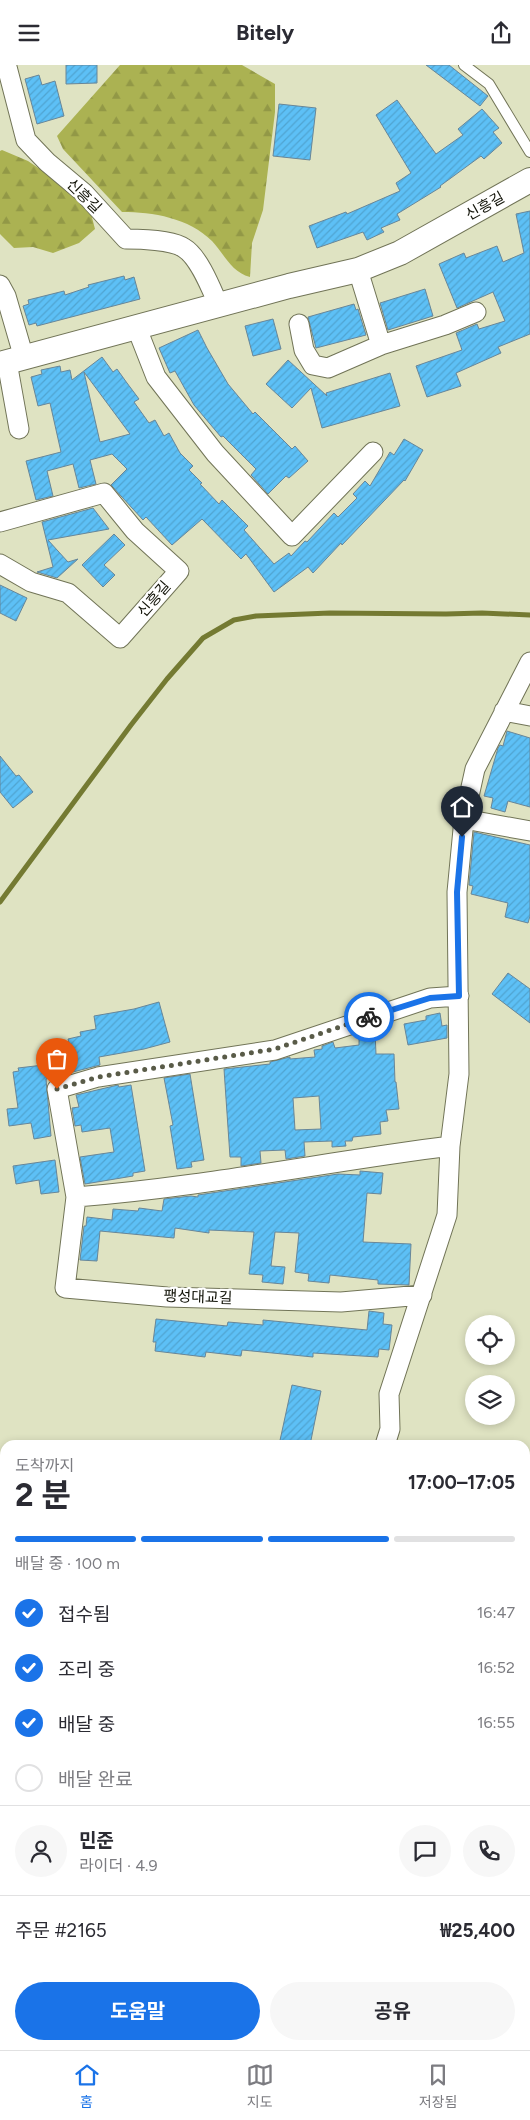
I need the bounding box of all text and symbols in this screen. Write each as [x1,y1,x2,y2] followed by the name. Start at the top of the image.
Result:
[15,19,43,47] icon: menu
[236,19,294,46] text: Bitely
[487,19,515,47] icon: share
[63,175,105,217] street label: 신흥길
[463,188,507,224] street label: 신흥길
[134,577,174,621] street label: 신흥길
[441,786,483,837] pin
[448,793,476,821] icon: home
[344,992,394,1042] courier
[355,1003,383,1031] icon: bike
[36,1038,78,1089] pin
[43,1045,71,1073] icon: bag
[163,1287,233,1307] street label: 팽성대교길
[465,1315,515,1425] map controls
[465,1315,515,1365] button: locate
[465,1375,515,1425] button: layers
[15,1456,74,1475] text: 도착까지
[408,1471,515,1494] text: 17:00–17:05
[15,1476,71,1514] text: 2 분
[15,1554,120,1573] text: 배달 중 · 100 m
[15,1599,43,1627] icon: check
[58,1603,110,1626] text: 접수됨
[477,1603,515,1622] text: 16:47
[15,1654,43,1682] icon: check
[58,1658,115,1681] text: 조리 중
[477,1658,515,1677] text: 16:52
[15,1709,43,1737] icon: check
[58,1713,115,1736] text: 배달 중
[477,1713,515,1732] text: 16:55
[58,1768,133,1791] text: 배달 완료
[15,1825,67,1877] button: person
[399,1825,451,1877] button: chat
[463,1825,515,1877] button: phone
[79,1829,114,1852] text: 민준
[79,1856,157,1875] text: 라이더 · 4.9
[15,1919,107,1942] text: 주문 #2165
[440,1919,515,1942] text: ₩25,400
[15,1982,260,2040] button: 도움말
[270,1982,515,2040] button: 공유
[73,2061,101,2111] tab: 홈
[246,2061,274,2111] tab: 지도
[419,2061,457,2111] tab: 저장됨

